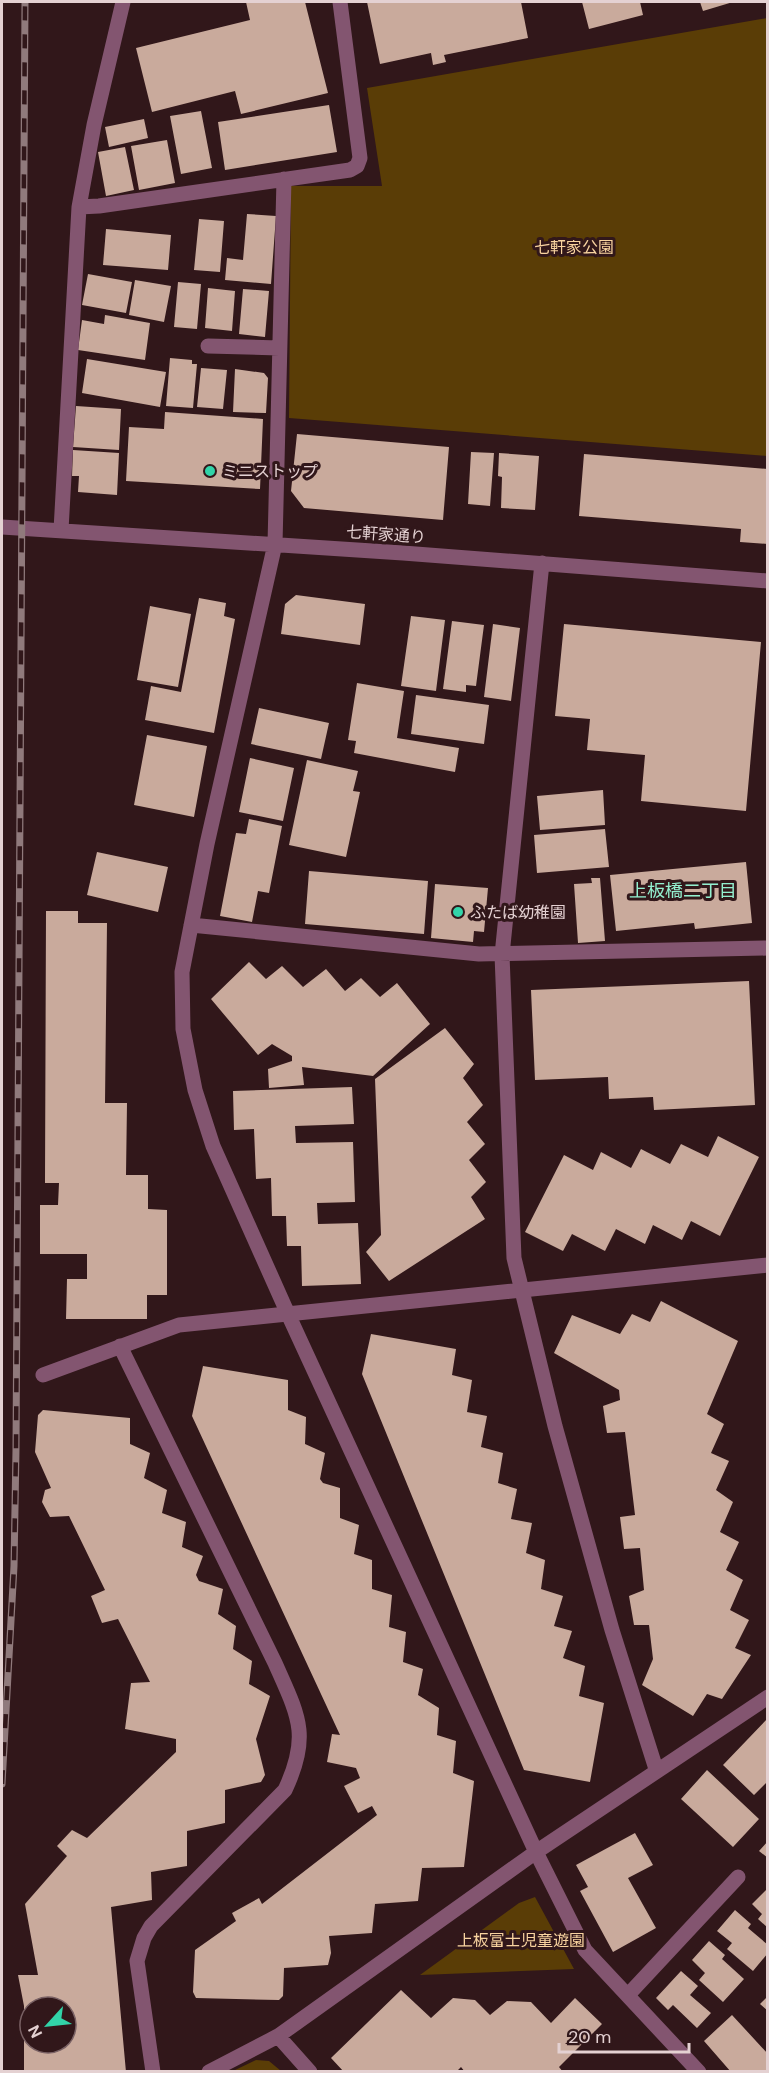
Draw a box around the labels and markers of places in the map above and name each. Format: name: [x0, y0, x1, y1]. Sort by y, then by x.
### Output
place label: ミニストップ: [222, 461, 318, 482]
marker: ミニストップ: [203, 464, 217, 478]
place label: ふたば幼稚園: [470, 902, 566, 923]
marker: ふたば幼稚園: [451, 905, 465, 919]

